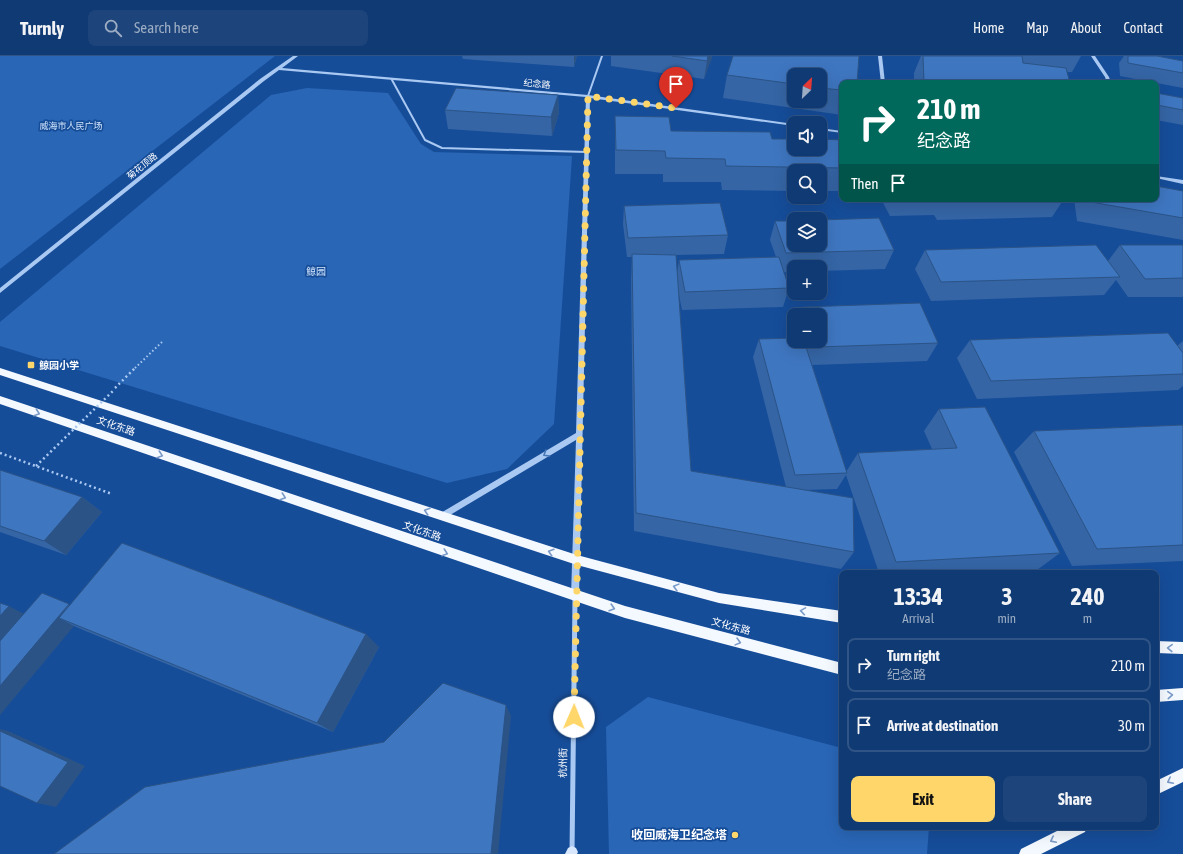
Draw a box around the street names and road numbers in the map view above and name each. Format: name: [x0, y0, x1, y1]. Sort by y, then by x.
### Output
street label: 纪念路: [523, 78, 551, 90]
street label: 菊花顶路: [125, 151, 159, 181]
street label: 文化东路: [95, 414, 137, 438]
street label: 文化东路: [401, 519, 443, 543]
street label: 文化东路: [710, 616, 752, 636]
street label: 杭州街: [557, 748, 569, 778]

